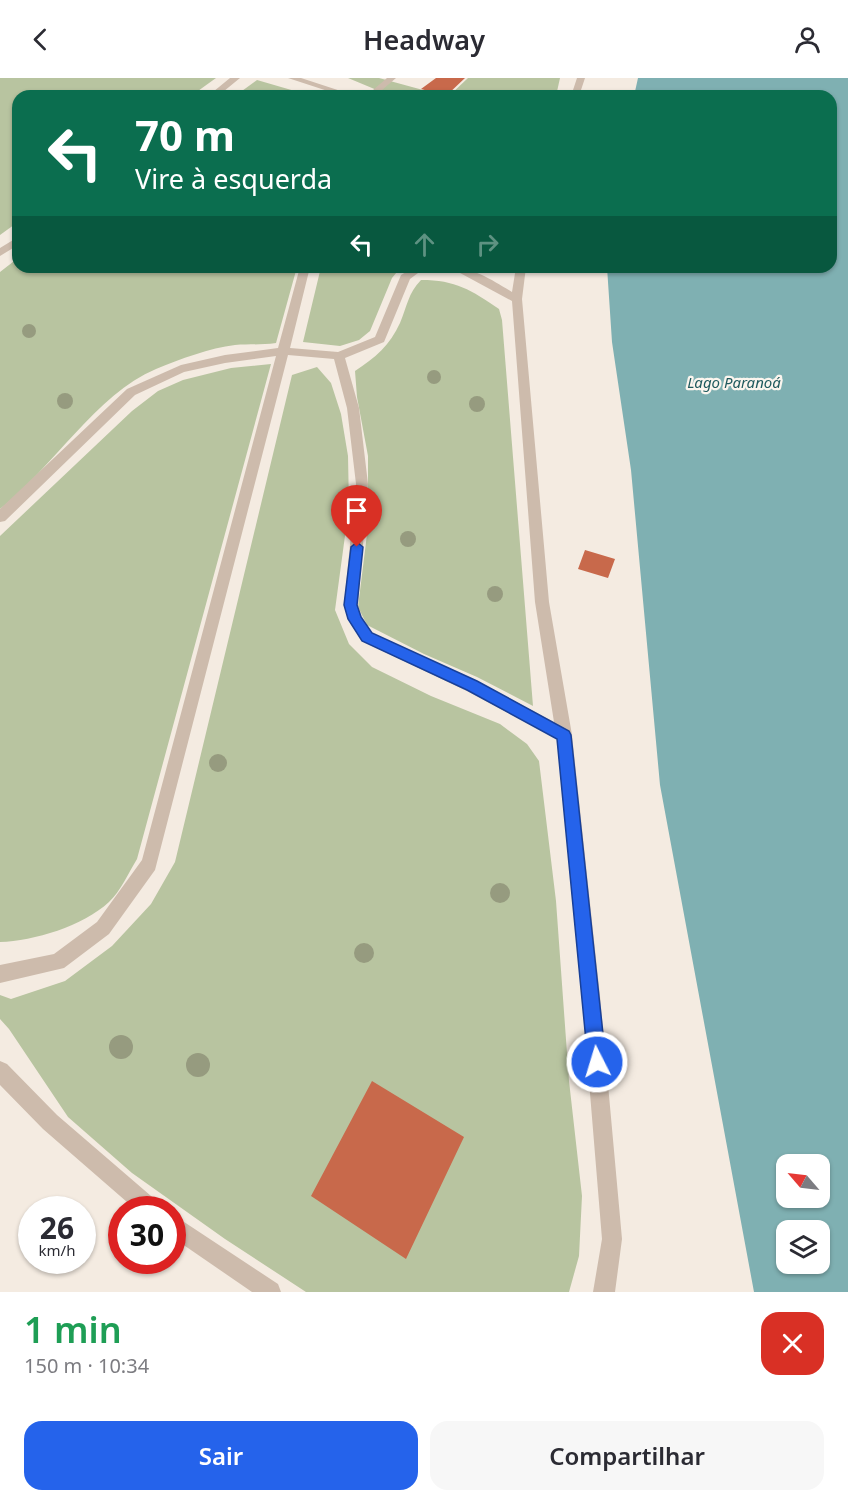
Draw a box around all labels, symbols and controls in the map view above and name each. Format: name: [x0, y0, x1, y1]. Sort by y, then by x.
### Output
text: Headway: [363, 21, 485, 58]
icon: back: [24, 23, 57, 56]
icon: person: [791, 23, 824, 56]
text: 70 m: [135, 106, 235, 163]
icon: left: [36, 114, 114, 192]
text: Vire à esquerda: [135, 160, 332, 197]
icon: left: [345, 228, 378, 261]
icon: ahead: [408, 228, 441, 261]
icon: right: [471, 228, 504, 261]
water label: Lago Paranoá: [687, 372, 781, 392]
pin: [331, 485, 382, 547]
icon: arrive: [340, 494, 373, 527]
position arrow: [565, 1030, 629, 1094]
north arrow: [776, 1154, 830, 1208]
map controls: [776, 1154, 830, 1274]
speed limit sign: 30: [108, 1196, 186, 1274]
text: 26: [40, 1207, 74, 1248]
button: layers: [776, 1220, 830, 1274]
text: km/h: [39, 1240, 75, 1260]
text: 1 min: [24, 1305, 122, 1354]
button: close: [761, 1312, 824, 1375]
text: 150 m · 10:34: [24, 1352, 149, 1379]
button: Sair: [24, 1421, 418, 1490]
button: Compartilhar: [430, 1421, 824, 1490]

